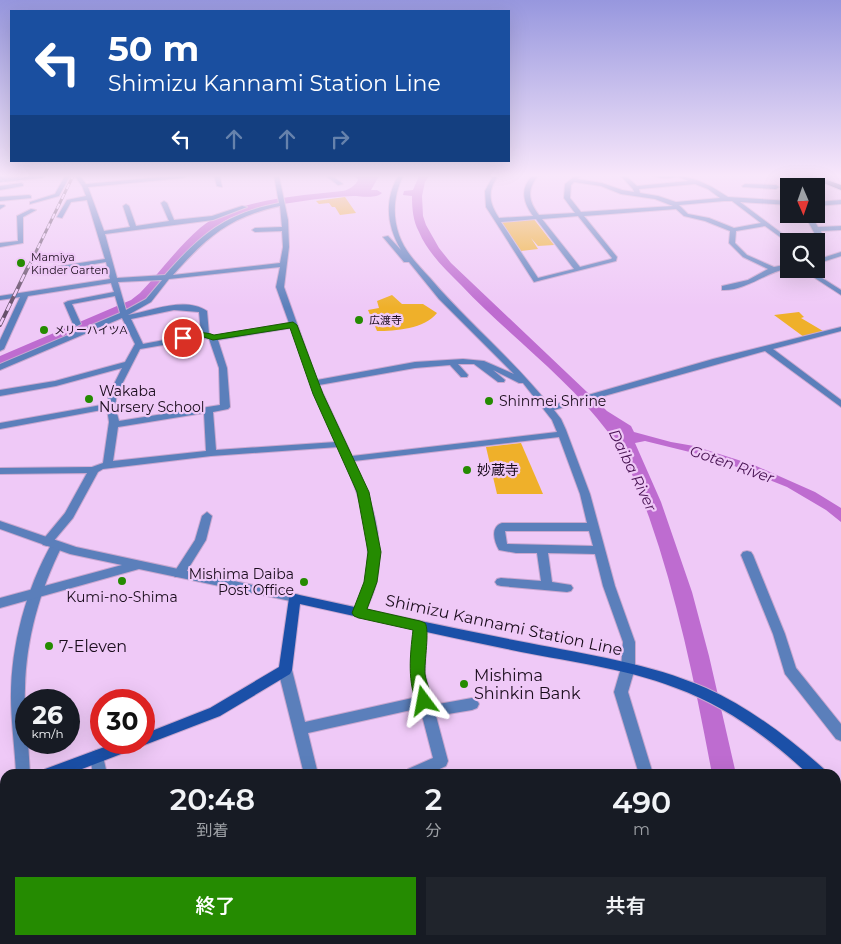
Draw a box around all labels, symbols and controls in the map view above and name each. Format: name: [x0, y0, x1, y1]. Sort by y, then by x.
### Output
text: 50 m: [108, 27, 199, 70]
icon: left: [25, 30, 90, 95]
text: Shimizu Kannami Station Line: [108, 70, 441, 97]
icon: left: [167, 125, 195, 153]
icon: ahead: [220, 125, 248, 153]
icon: ahead: [273, 125, 301, 153]
icon: right: [326, 125, 354, 153]
north arrow: [780, 178, 825, 222]
map controls: [780, 178, 825, 278]
button: search: [780, 233, 825, 278]
place label: Mamiya Kinder Garten: [31, 250, 109, 277]
marker: Mamiya Kinder Garten: [15, 257, 27, 269]
place label: 広渡寺: [369, 313, 402, 327]
marker: 広渡寺: [353, 314, 365, 326]
pin: [162, 317, 204, 359]
place label: メリーハイツA: [54, 323, 128, 337]
marker: メリーハイツA: [38, 324, 50, 336]
icon: arrive: [169, 324, 197, 352]
place label: Wakaba Nursery School: [99, 382, 205, 416]
place label: Shinmei Shrine: [499, 392, 606, 410]
marker: Wakaba Nursery School: [83, 393, 95, 405]
marker: Shinmei Shrine: [483, 395, 495, 407]
water label: Daiba River: [605, 426, 661, 515]
water label: Goten River: [687, 441, 778, 488]
place label: 妙蔵寺: [477, 461, 519, 479]
marker: 妙蔵寺: [461, 464, 473, 476]
place label: Mishima Daiba Post Office: [189, 565, 294, 599]
marker: Kumi-no-Shima: [116, 575, 128, 587]
marker: Mishima Daiba Post Office: [298, 576, 310, 588]
place label: Kumi-no-Shima: [66, 588, 178, 606]
street label: Shimizu Kannami Station Line: [384, 591, 624, 659]
place label: 7-Eleven: [59, 637, 127, 656]
marker: 7-Eleven: [43, 640, 55, 652]
place label: Mishima Shinkin Bank: [474, 666, 581, 703]
position arrow: [397, 674, 449, 726]
marker: Mishima Shinkin Bank: [458, 678, 470, 690]
speed limit sign: 30: [90, 689, 155, 754]
text: 26: [32, 700, 63, 730]
text: km/h: [31, 726, 64, 741]
text: 20:48: [170, 781, 255, 818]
text: 2: [425, 781, 442, 818]
text: 490: [612, 784, 671, 821]
text: m: [633, 820, 650, 839]
text: 到着: [196, 821, 228, 840]
text: 分: [425, 821, 441, 840]
button: 終了: [15, 877, 416, 935]
button: 共有: [426, 877, 826, 935]

